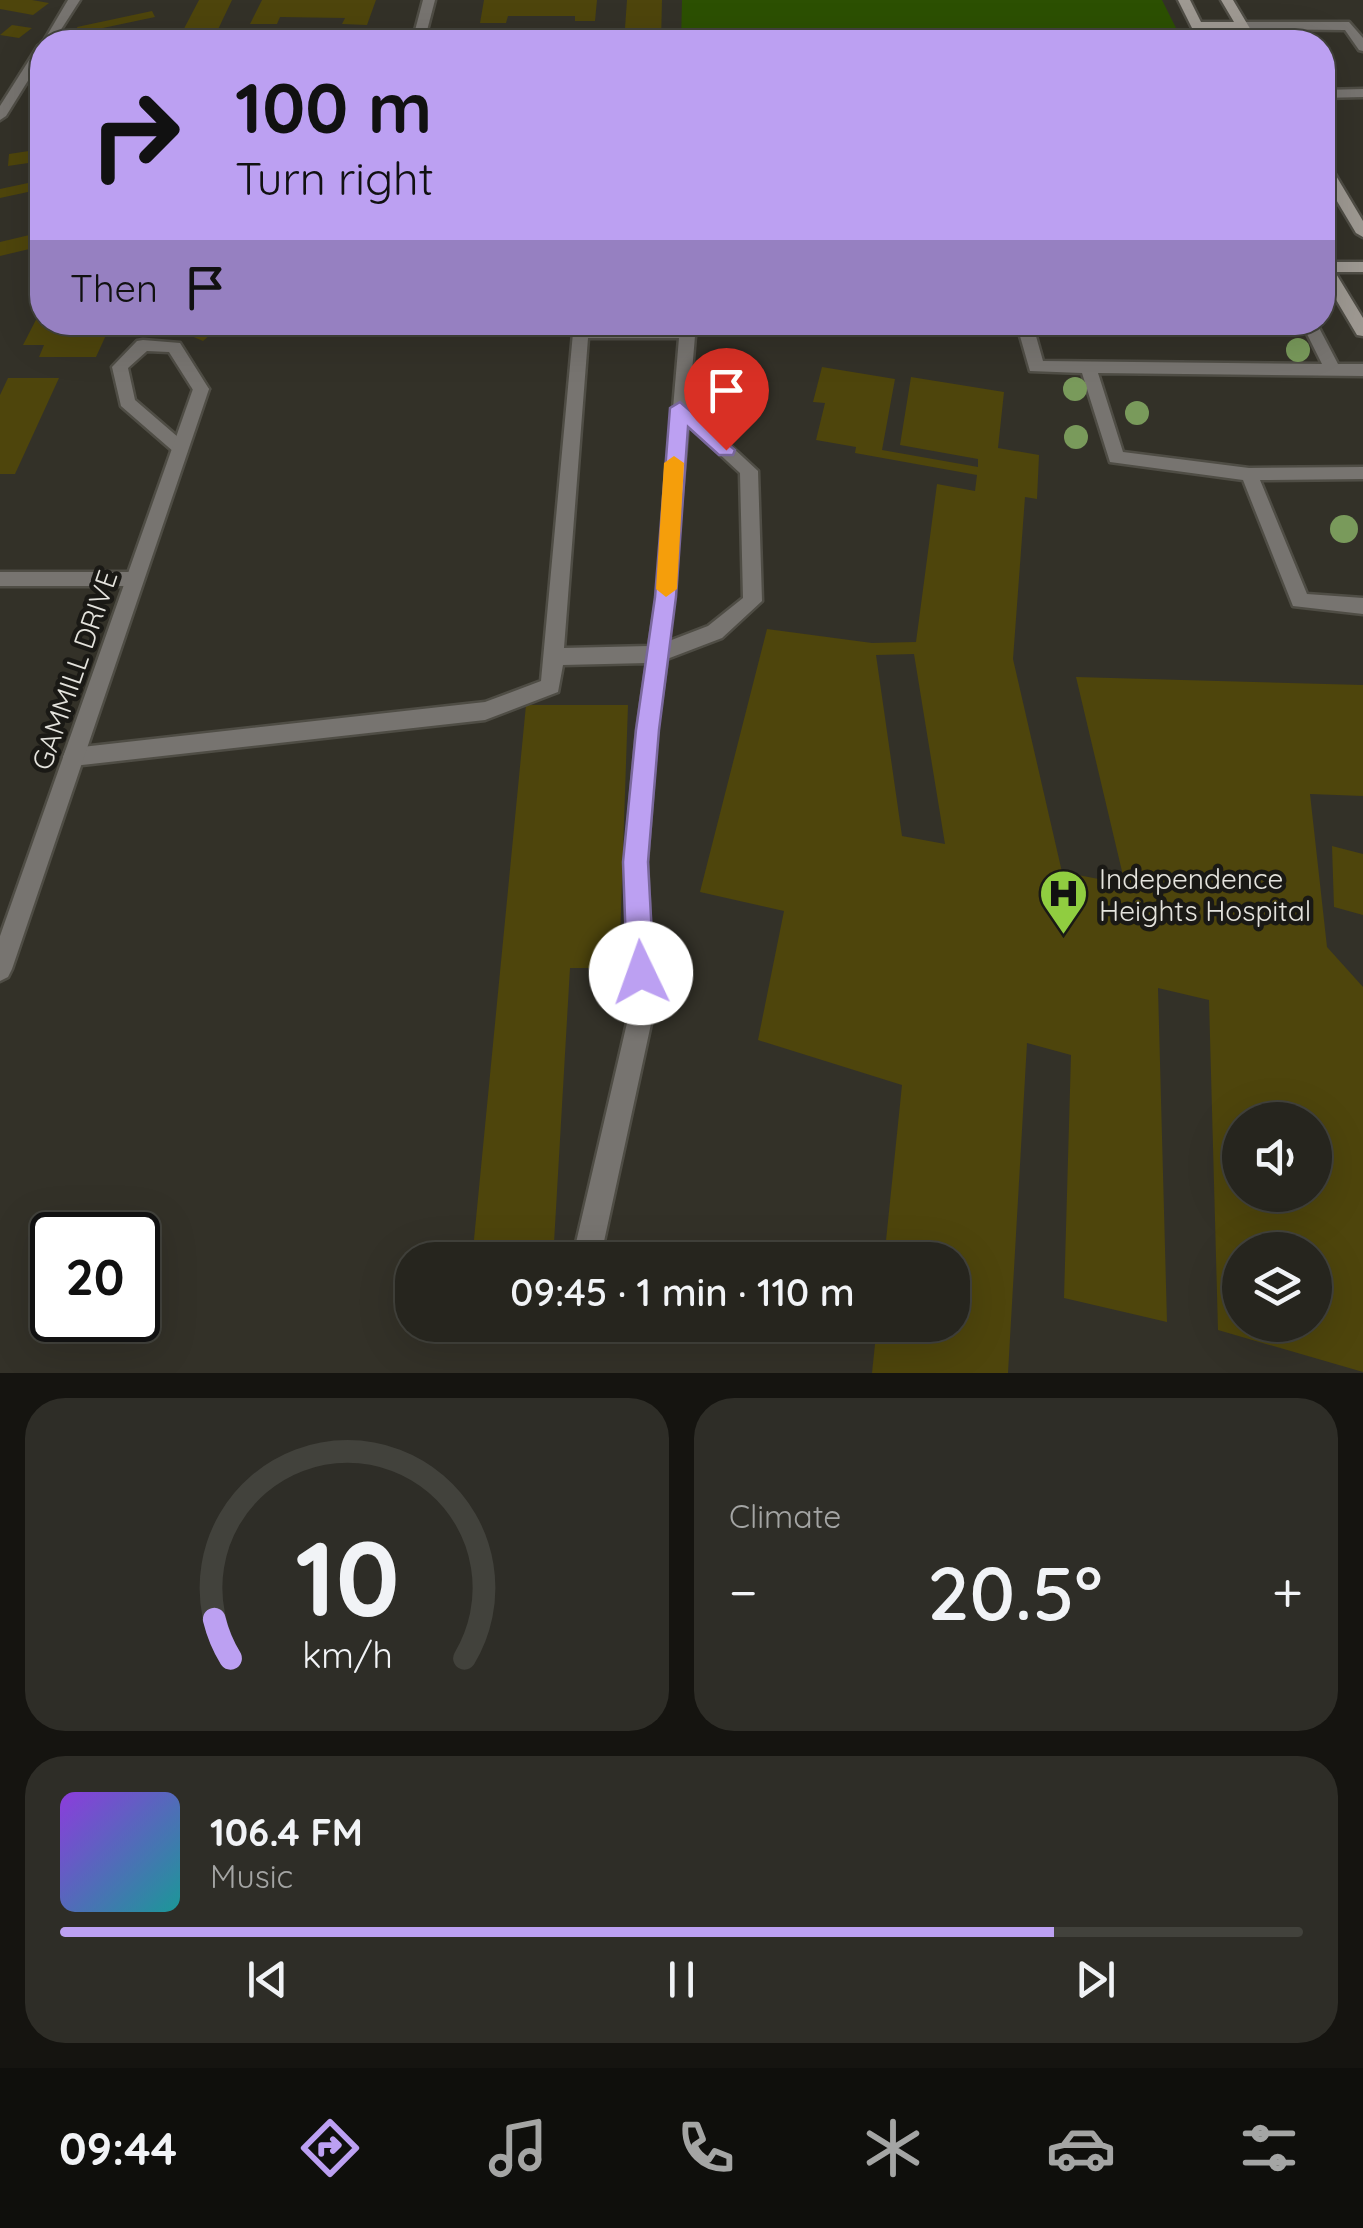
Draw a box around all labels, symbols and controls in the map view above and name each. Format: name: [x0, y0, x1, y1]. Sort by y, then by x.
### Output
text: 100 m: [235, 63, 432, 151]
icon: right: [70, 70, 200, 200]
text: Turn right: [235, 150, 434, 206]
icon: arrive: [178, 260, 233, 315]
text: Then: [70, 264, 158, 312]
pin: [684, 348, 769, 451]
icon: arrive: [699, 363, 754, 418]
street label: GAMMILL DRIVE: [23, 566, 125, 774]
place label: Independence Heights Hospital: [1099, 861, 1311, 928]
hospital icon: Independence Heights Hospital: [1038, 868, 1090, 936]
position arrow: [589, 921, 693, 1025]
map controls: [1222, 1102, 1332, 1342]
button: sound: [1222, 1102, 1332, 1212]
speed limit sign: 20: [30, 1212, 160, 1342]
button: layers: [1222, 1232, 1332, 1342]
text: 09:45 · 1 min · 110 m: [510, 1268, 855, 1316]
text: Climate: [729, 1496, 841, 1536]
text: 10: [295, 1512, 399, 1642]
text: 20.5°: [927, 1545, 1102, 1639]
text: −: [729, 1557, 758, 1626]
text: +: [1272, 1557, 1303, 1626]
text: km/h: [302, 1632, 392, 1677]
text: 106.4 FM: [210, 1808, 363, 1856]
text: Music: [210, 1856, 293, 1896]
icon: previous: [240, 1952, 295, 2007]
icon: pause: [654, 1952, 709, 2007]
icon: next: [1068, 1952, 1123, 2007]
icon: directions: [295, 2113, 365, 2183]
icon: music: [483, 2113, 553, 2183]
icon: phone: [671, 2113, 741, 2183]
icon: climate: [858, 2113, 928, 2183]
icon: car: [1046, 2113, 1116, 2183]
icon: filters: [1234, 2113, 1304, 2183]
text: 09:44: [59, 2120, 177, 2176]

